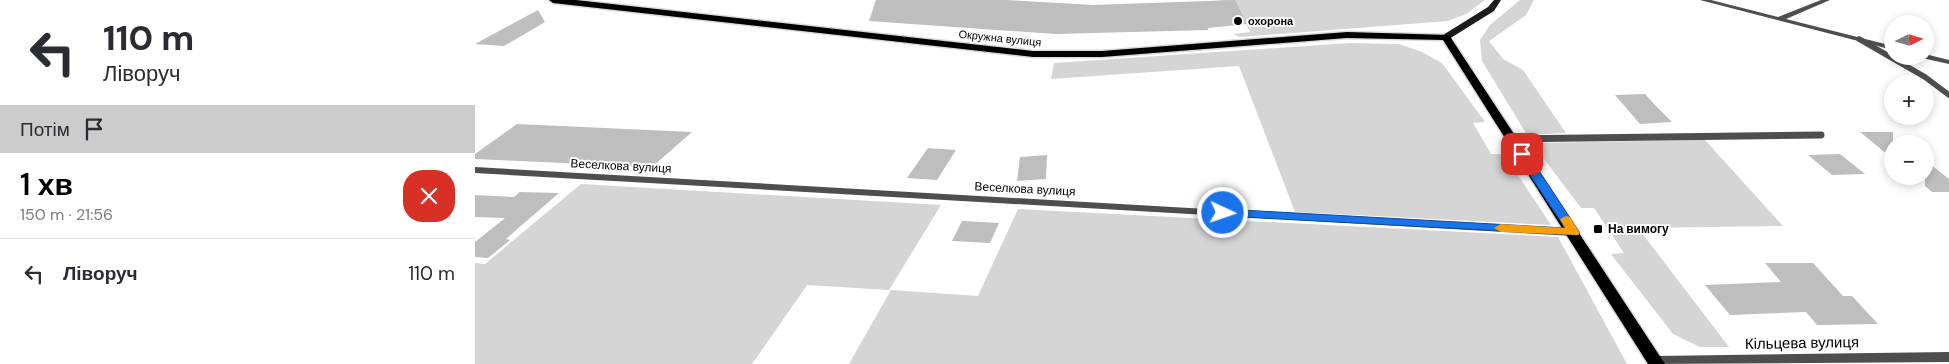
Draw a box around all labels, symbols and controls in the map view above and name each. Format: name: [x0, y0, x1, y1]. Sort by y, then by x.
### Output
place label: охорона: [1248, 14, 1294, 28]
text: 110 m: [103, 15, 194, 61]
marker: охорона: [1232, 15, 1244, 27]
north arrow: [1884, 15, 1934, 65]
map controls: [1884, 15, 1934, 185]
icon: left: [20, 20, 85, 85]
street label: Окружна вулиця: [958, 27, 1042, 49]
text: Ліворуч: [103, 59, 180, 88]
button: +: [1884, 75, 1934, 125]
icon: arrive: [80, 115, 108, 143]
text: Потім: [20, 117, 70, 142]
pin: [1501, 133, 1543, 175]
button: −: [1884, 135, 1934, 185]
icon: arrive: [1508, 140, 1536, 168]
street label: Веселкова вулиця: [570, 155, 672, 177]
text: 1 хв: [20, 165, 73, 204]
button: close: [403, 170, 455, 222]
street label: Веселкова вулиця: [974, 178, 1076, 200]
position arrow: [1196, 186, 1248, 238]
text: 150 m · 21:56: [20, 204, 113, 225]
place label: На вимогу: [1608, 221, 1669, 237]
marker: На вимогу: [1592, 223, 1604, 235]
icon: left: [20, 260, 48, 288]
text: Ліворуч: [63, 261, 138, 286]
text: 110 m: [408, 261, 455, 286]
street label: Кільцева вулиця: [1745, 332, 1859, 354]

